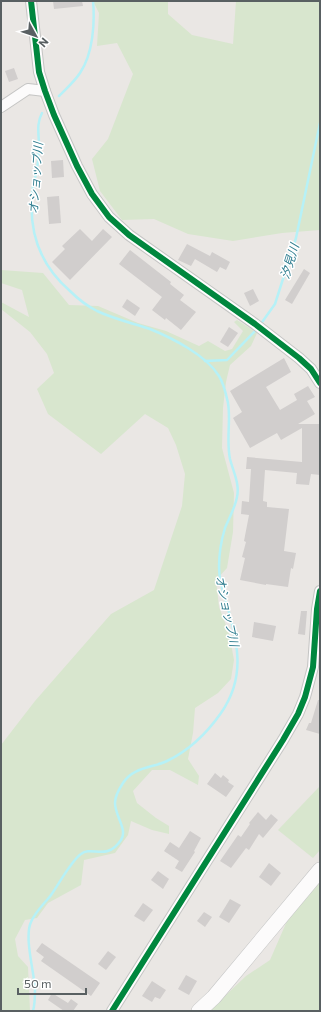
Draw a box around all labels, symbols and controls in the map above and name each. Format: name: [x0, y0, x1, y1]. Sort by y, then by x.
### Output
north arrow: [16, 16, 56, 56]
text: N: [36, 35, 52, 50]
water label: オショップ川: [26, 140, 45, 214]
water label: 汐見川: [277, 240, 302, 280]
water label: オショップ川: [214, 574, 243, 650]
scale bar: [18, 970, 86, 996]
text: 50 m: [24, 976, 52, 990]

